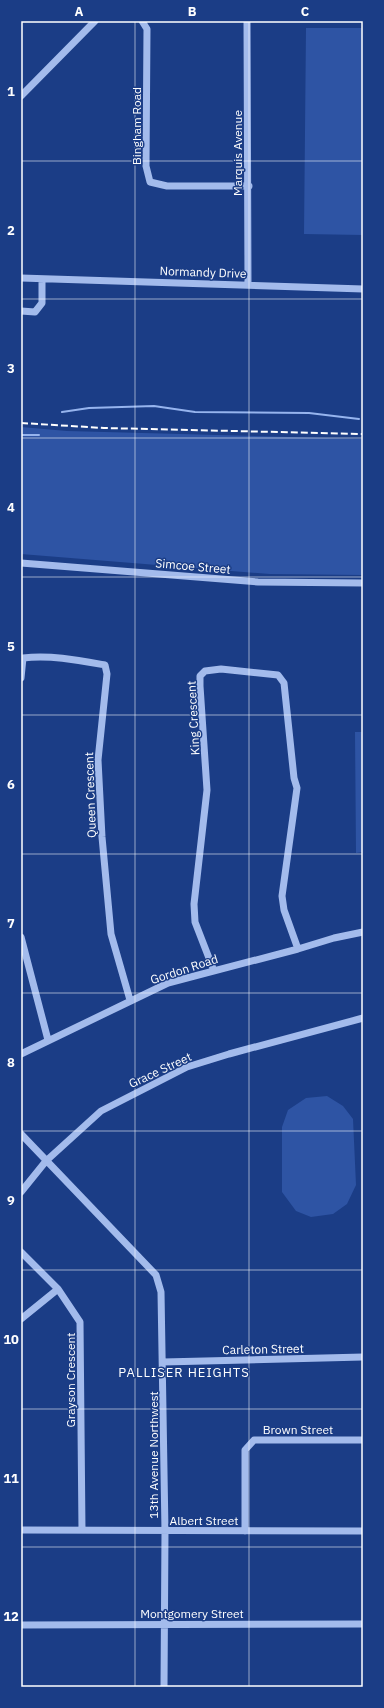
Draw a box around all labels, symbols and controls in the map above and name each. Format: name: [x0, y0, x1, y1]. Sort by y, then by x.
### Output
text: A: [75, 3, 84, 20]
text: B: [188, 3, 197, 20]
text: C: [301, 3, 310, 20]
text: 1: [7, 83, 15, 100]
street label: Bingham Road: [129, 87, 144, 165]
street label: Marquis Avenue: [230, 110, 245, 196]
text: 2: [7, 222, 15, 239]
street label: Normandy Drive: [159, 263, 247, 281]
text: 3: [7, 360, 15, 377]
text: 4: [7, 499, 15, 516]
street label: Simcoe Street: [155, 555, 231, 577]
text: 5: [7, 638, 15, 655]
street label: King Crescent: [184, 680, 202, 756]
street label: Queen Crescent: [81, 752, 99, 838]
text: 6: [7, 776, 15, 793]
text: 7: [7, 915, 15, 932]
street label: Gordon Road: [148, 951, 220, 987]
street label: Grace Street: [126, 1049, 194, 1091]
text: 8: [7, 1054, 15, 1071]
text: 9: [7, 1192, 15, 1209]
text: 10: [3, 1331, 19, 1348]
street label: Grayson Crescent: [63, 1332, 78, 1428]
street label: Carleton Street: [222, 1341, 304, 1357]
district label: PALLISER HEIGHTS: [118, 1364, 250, 1381]
street label: 13th Avenue Northwest: [146, 1391, 161, 1519]
street label: Brown Street: [263, 1422, 333, 1437]
text: 11: [3, 1470, 19, 1487]
street label: Albert Street: [170, 1513, 238, 1528]
street label: Montgomery Street: [140, 1606, 244, 1621]
text: 12: [3, 1608, 19, 1625]

